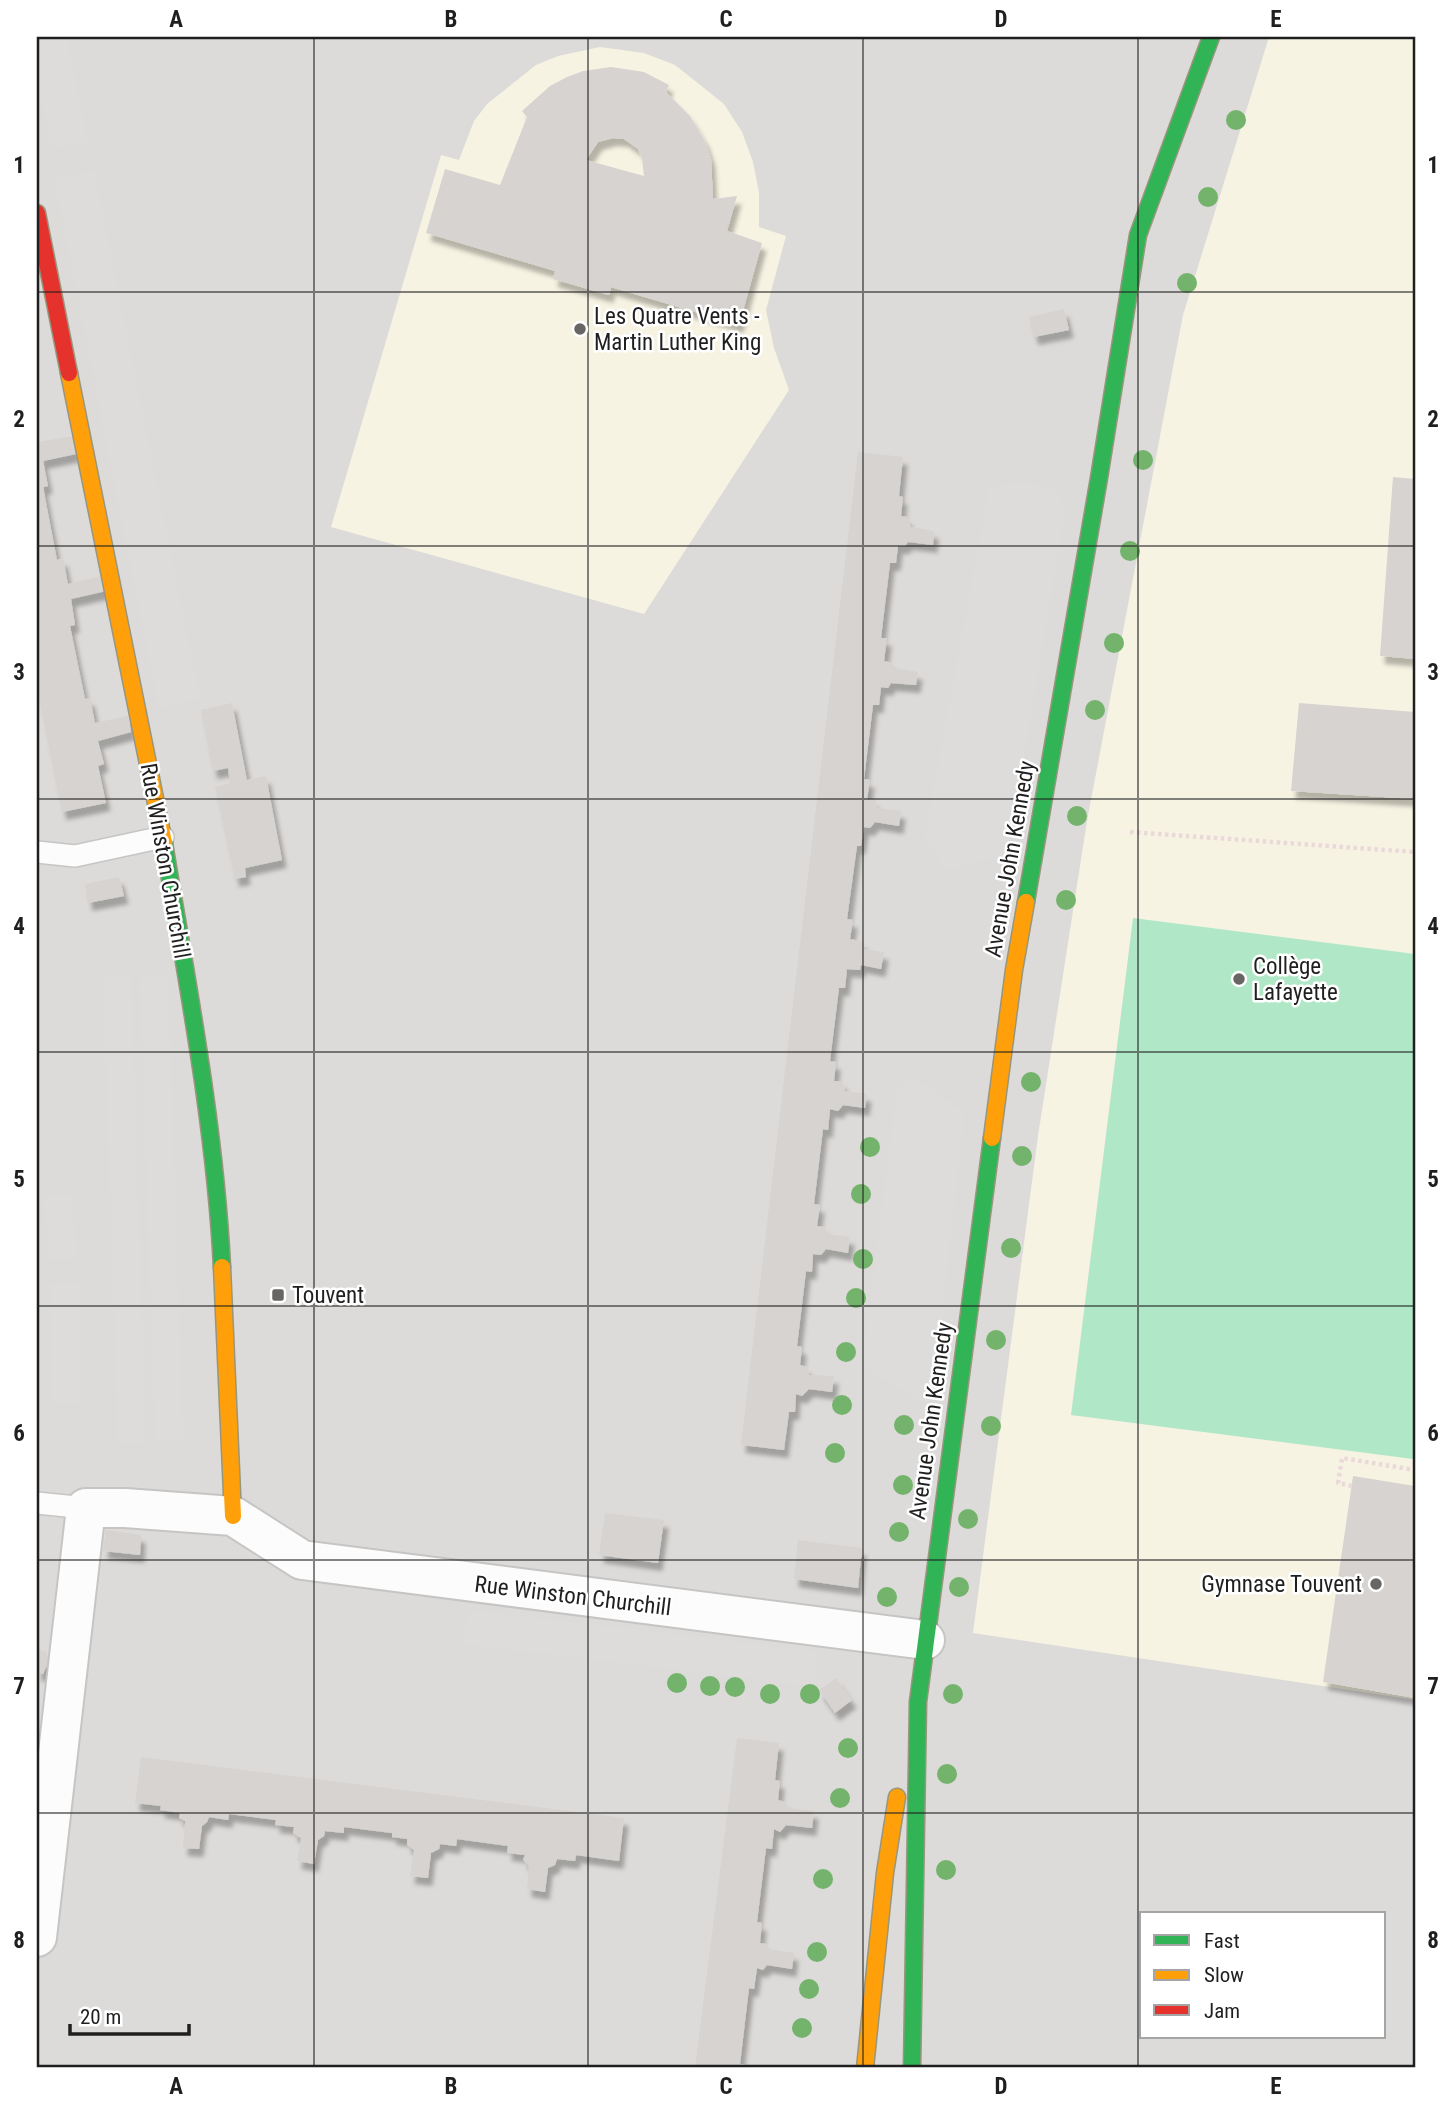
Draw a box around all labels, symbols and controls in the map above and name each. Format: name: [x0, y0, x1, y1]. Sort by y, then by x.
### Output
text: A: [169, 6, 183, 33]
text: B: [445, 6, 457, 33]
text: C: [719, 6, 733, 33]
text: D: [995, 6, 1008, 33]
text: E: [1270, 6, 1282, 33]
text: 1: [13, 152, 25, 179]
text: 1: [1427, 152, 1439, 179]
place label: Les Quatre Vents - Martin Luther King: [594, 303, 761, 356]
marker: Les Quatre Vents - Martin Luther King: [572, 321, 588, 337]
text: 2: [13, 406, 25, 433]
text: 2: [1427, 406, 1439, 433]
text: 3: [13, 659, 25, 686]
text: 3: [1427, 659, 1439, 686]
street label: Avenue John Kennedy: [979, 758, 1041, 959]
street label: Rue Winston Churchill: [135, 761, 195, 961]
text: 4: [13, 913, 25, 940]
text: 4: [1427, 913, 1439, 940]
place label: Collège Lafayette: [1253, 953, 1338, 1006]
marker: Collège Lafayette: [1231, 971, 1247, 987]
text: 5: [13, 1166, 25, 1193]
text: 5: [1427, 1166, 1439, 1193]
place label: Touvent: [292, 1282, 364, 1309]
marker: Touvent: [270, 1287, 286, 1303]
street label: Avenue John Kennedy: [904, 1320, 958, 1521]
text: 6: [13, 1420, 25, 1447]
text: 6: [1427, 1420, 1439, 1447]
street label: Rue Winston Churchill: [473, 1571, 673, 1621]
place label: Gymnase Touvent: [1201, 1571, 1362, 1598]
marker: Gymnase Touvent: [1368, 1576, 1384, 1592]
text: 7: [13, 1673, 25, 1700]
text: 7: [1427, 1673, 1439, 1700]
legend: [1140, 1912, 1386, 2038]
text: 8: [13, 1927, 25, 1954]
text: 8: [1427, 1927, 1439, 1954]
text: Fast: [1204, 1929, 1240, 1953]
text: Slow: [1204, 1963, 1244, 1987]
scale bar: [70, 1993, 189, 2037]
text: Jam: [1204, 1999, 1240, 2023]
text: 20 m: [80, 2005, 121, 2029]
text: A: [169, 2073, 183, 2100]
text: B: [445, 2073, 457, 2100]
text: C: [719, 2073, 733, 2100]
text: D: [995, 2073, 1008, 2100]
text: E: [1270, 2073, 1282, 2100]

